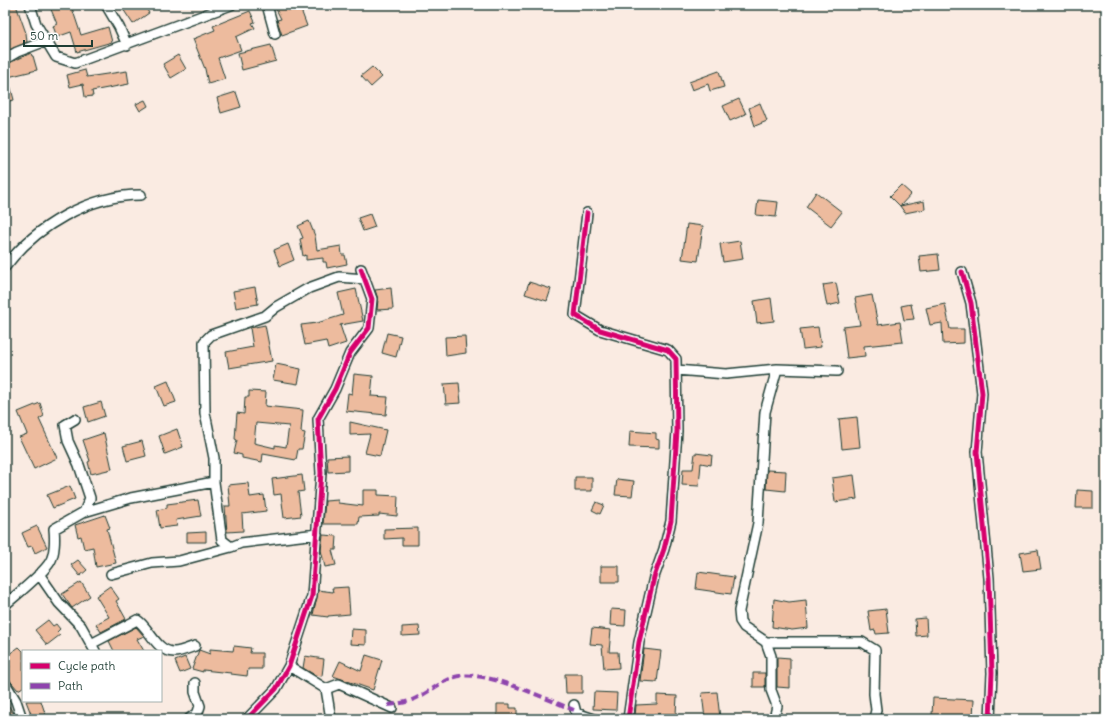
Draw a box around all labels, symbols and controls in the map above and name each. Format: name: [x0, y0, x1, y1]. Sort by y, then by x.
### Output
scale bar: [24, 22, 92, 48]
text: 50 m: [30, 28, 59, 43]
legend: [22, 650, 162, 702]
text: Cycle path: [58, 658, 115, 673]
text: Path: [58, 678, 83, 693]

